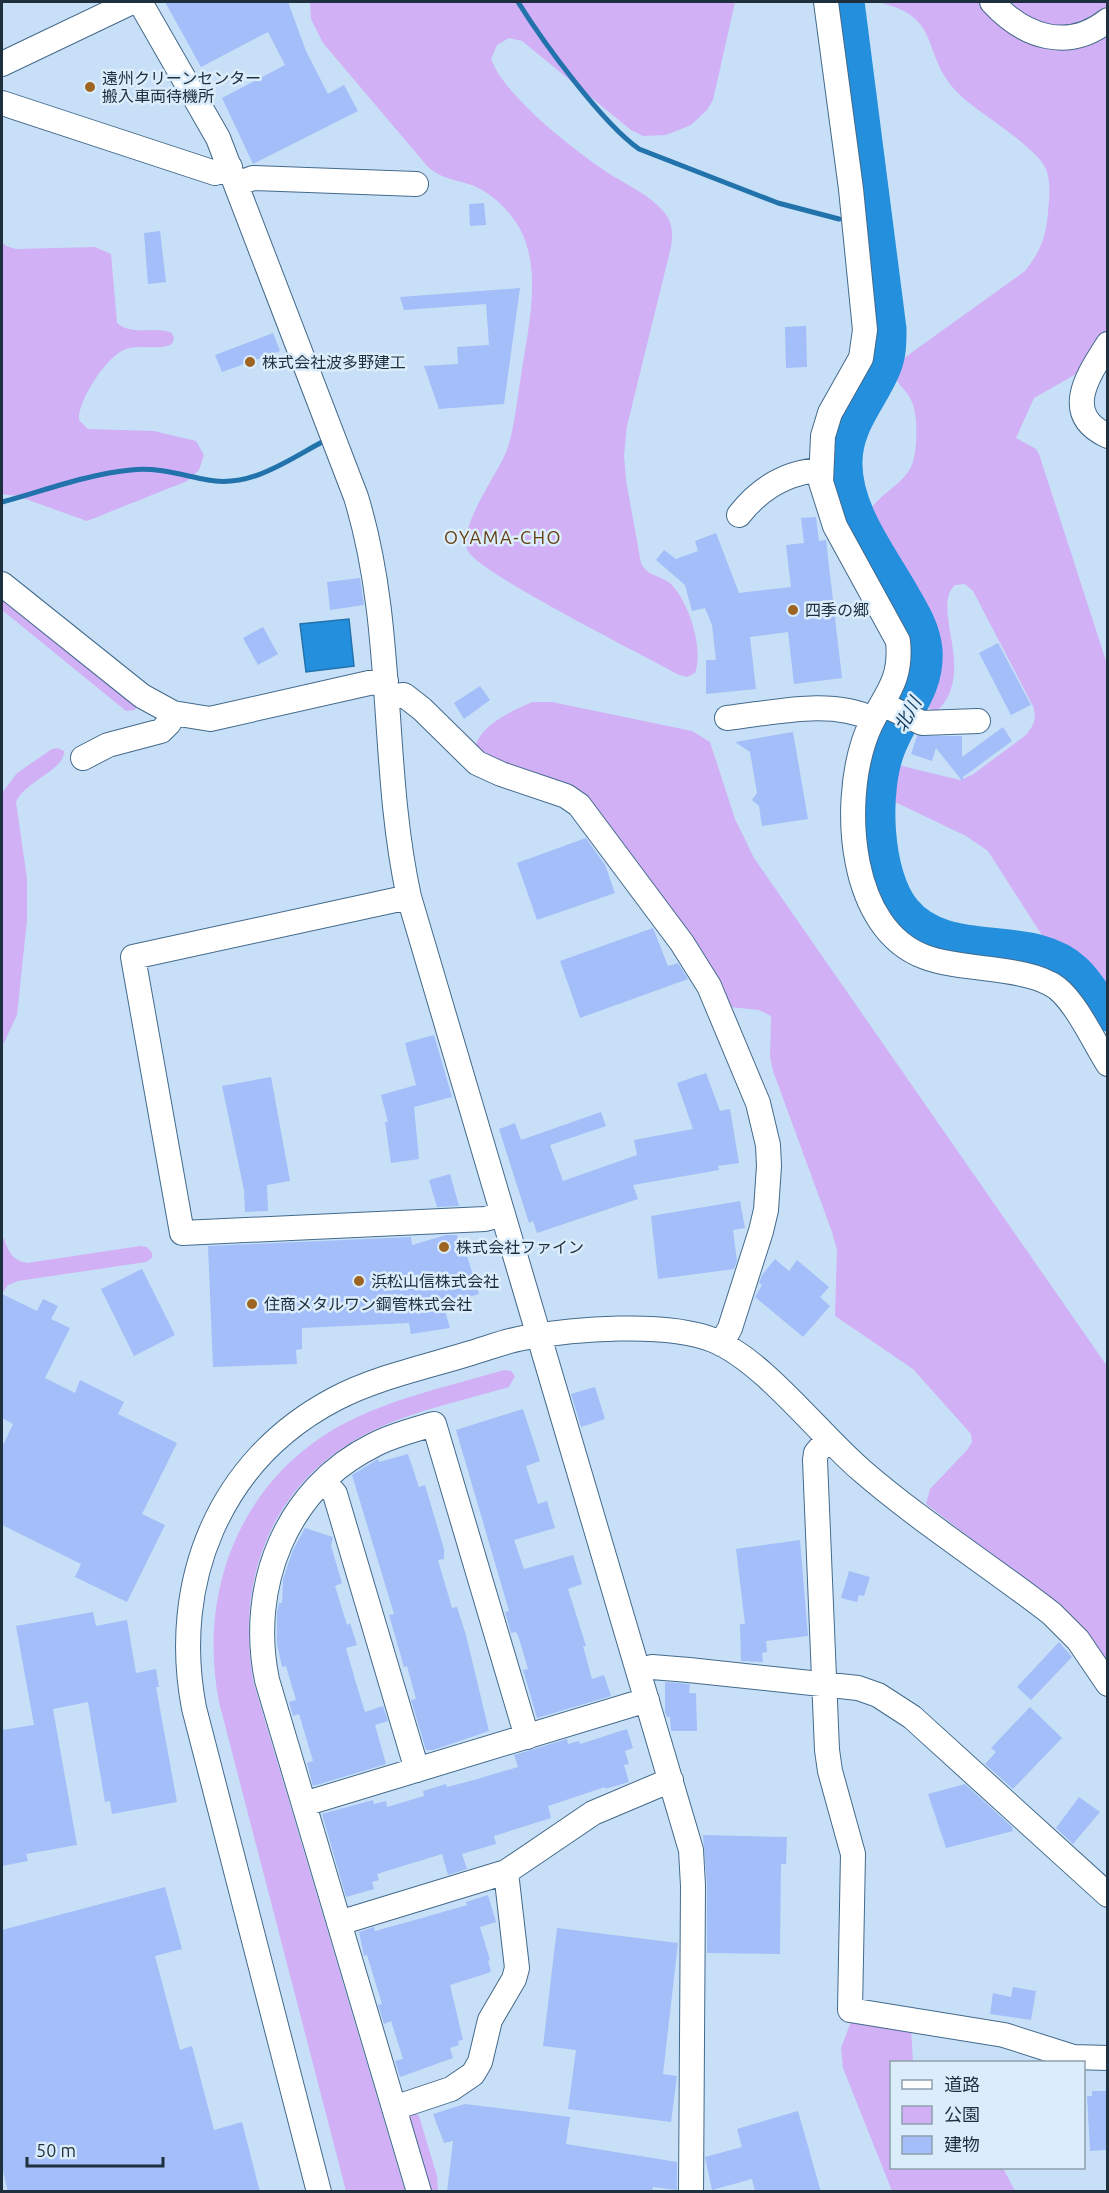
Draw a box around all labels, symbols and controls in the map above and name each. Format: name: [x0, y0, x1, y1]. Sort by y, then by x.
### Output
place label: 遠州クリーンセンター 搬入車両待機所: [102, 69, 261, 105]
marker: 遠州クリーンセンター 搬入車両待機所: [83, 80, 97, 94]
place label: 株式会社波多野建工: [262, 353, 406, 371]
marker: 株式会社波多野建工: [243, 355, 257, 369]
district label: OYAMA-CHO: [444, 527, 562, 547]
place label: 四季の郷: [805, 601, 869, 619]
marker: 四季の郷: [786, 603, 800, 617]
water label: 北川: [890, 692, 925, 735]
place label: 株式会社ファイン: [456, 1238, 584, 1256]
marker: 株式会社ファイン: [437, 1240, 451, 1254]
place label: 浜松山信株式会社: [371, 1272, 499, 1290]
marker: 浜松山信株式会社: [352, 1274, 366, 1288]
place label: 住商メタルワン鋼管株式会社: [264, 1295, 472, 1313]
marker: 住商メタルワン鋼管株式会社: [245, 1297, 259, 1311]
legend: [890, 2061, 1085, 2169]
text: 道路: [944, 2074, 980, 2094]
text: 公園: [944, 2104, 980, 2124]
scale bar: [27, 2130, 164, 2168]
text: 建物: [944, 2134, 980, 2154]
text: 50 m: [36, 2140, 76, 2160]

